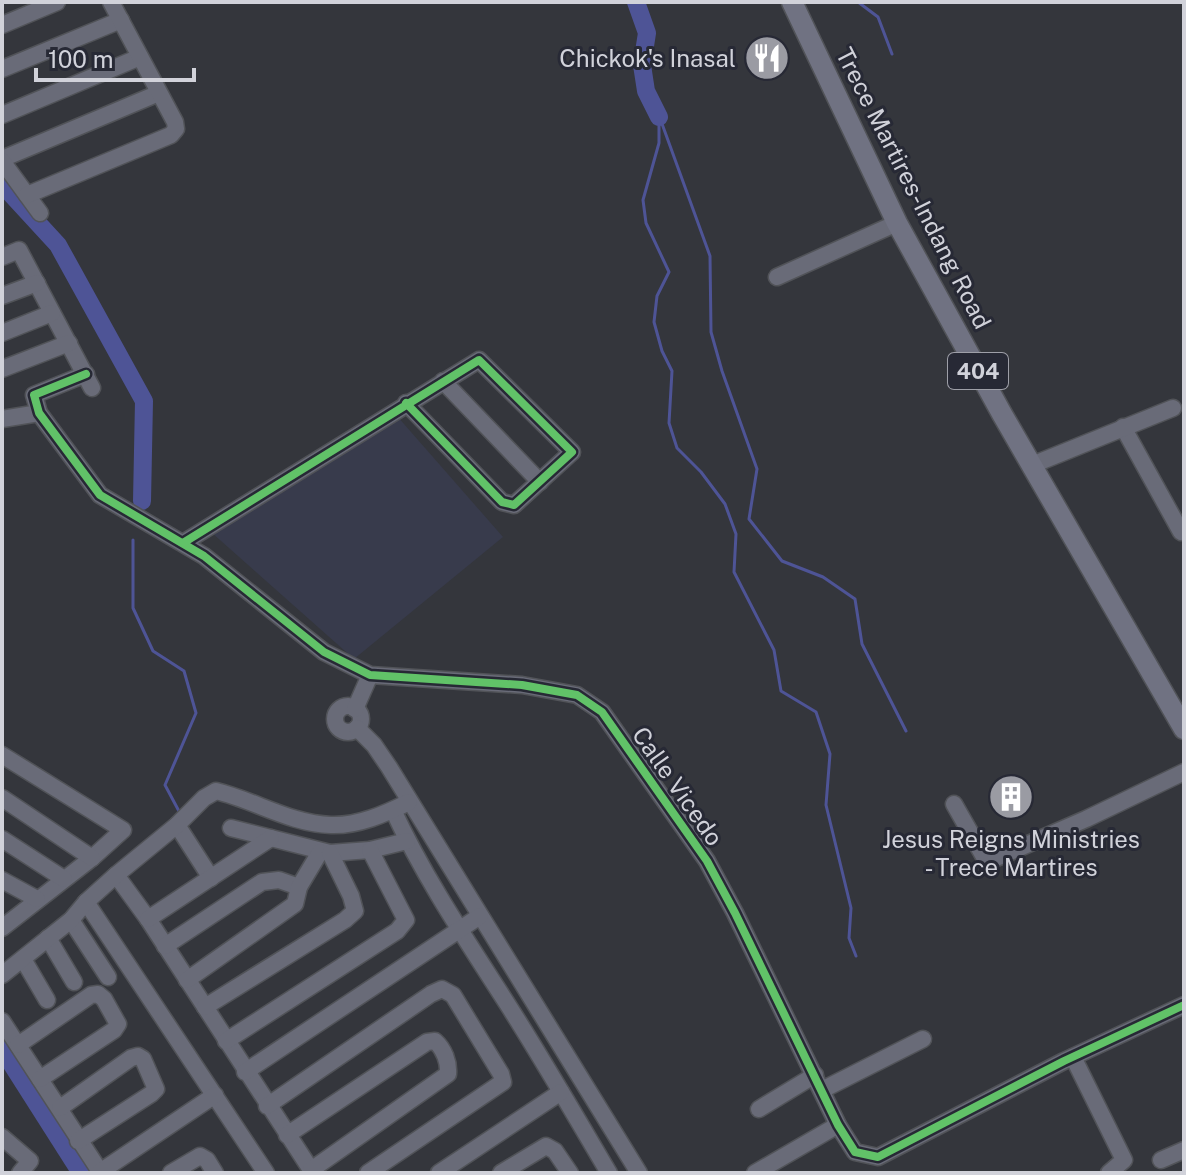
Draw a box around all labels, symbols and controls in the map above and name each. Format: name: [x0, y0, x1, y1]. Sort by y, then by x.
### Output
scale bar: [36, 32, 194, 82]
restaurant icon: Chickok's Inasal: [743, 34, 791, 82]
street label: Trece Martires-Indang Road: [831, 43, 997, 333]
place label: Chickok's Inasal: [559, 44, 736, 72]
text: 100 m: [48, 45, 114, 73]
road number: 404: [948, 353, 1008, 389]
street label: Calle Vicedo: [627, 721, 729, 851]
building icon: Jesus Reigns Ministries - Trece Martires: [987, 773, 1035, 821]
place label: Jesus Reigns Ministries - Trece Martires: [882, 825, 1140, 881]

